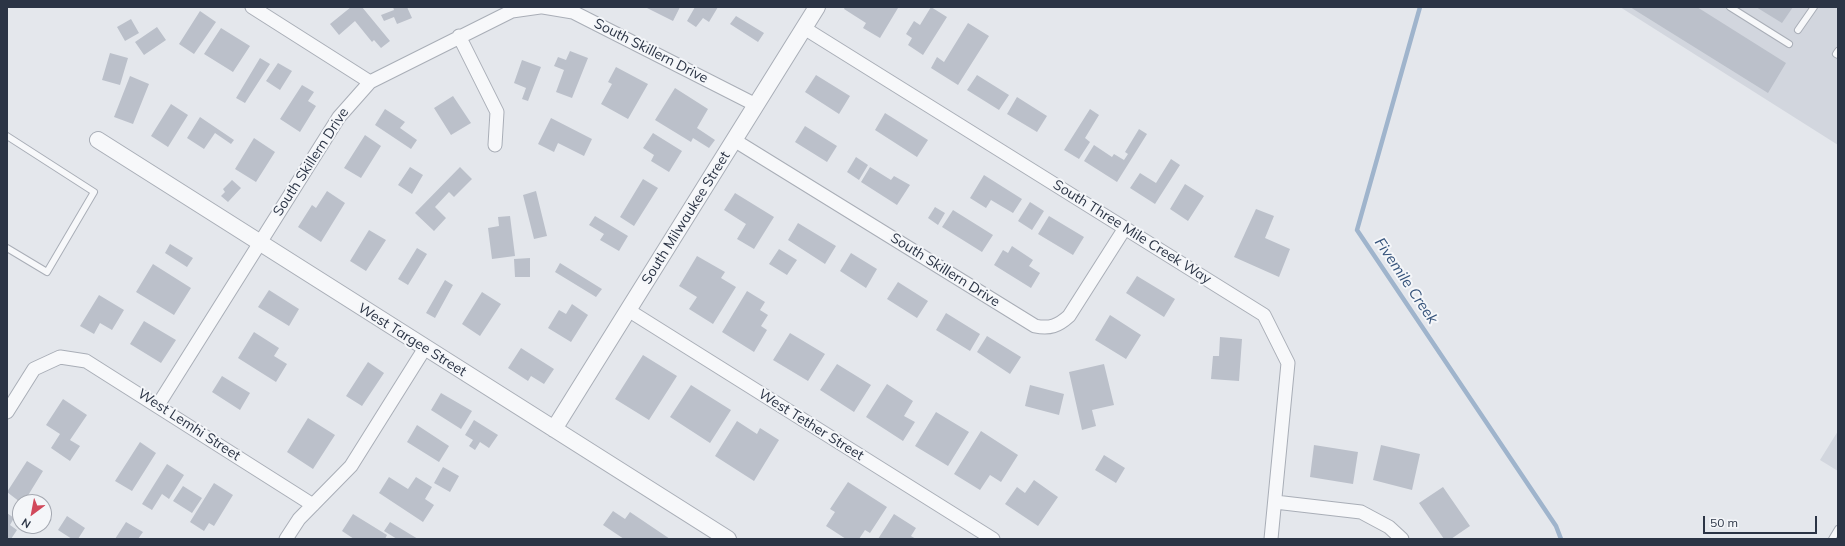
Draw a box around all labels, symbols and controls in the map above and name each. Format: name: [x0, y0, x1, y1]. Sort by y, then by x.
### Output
street label: South Skillern Drive: [591, 15, 711, 87]
street label: South Skillern Drive: [270, 105, 352, 219]
street label: South Milwaukee Street: [638, 149, 734, 287]
street label: South Three Mile Creek Way: [1050, 176, 1214, 288]
street label: South Skillern Drive: [887, 230, 1003, 310]
water label: Fivemile Creek: [1371, 234, 1441, 328]
street label: West Targee Street: [355, 300, 469, 380]
street label: West Lemhi Street: [134, 386, 244, 464]
street label: West Tether Street: [755, 386, 867, 464]
north arrow: [12, 494, 52, 534]
scale bar: [1705, 508, 1819, 534]
text: N: [19, 515, 33, 531]
text: 50 m: [1710, 515, 1738, 530]

